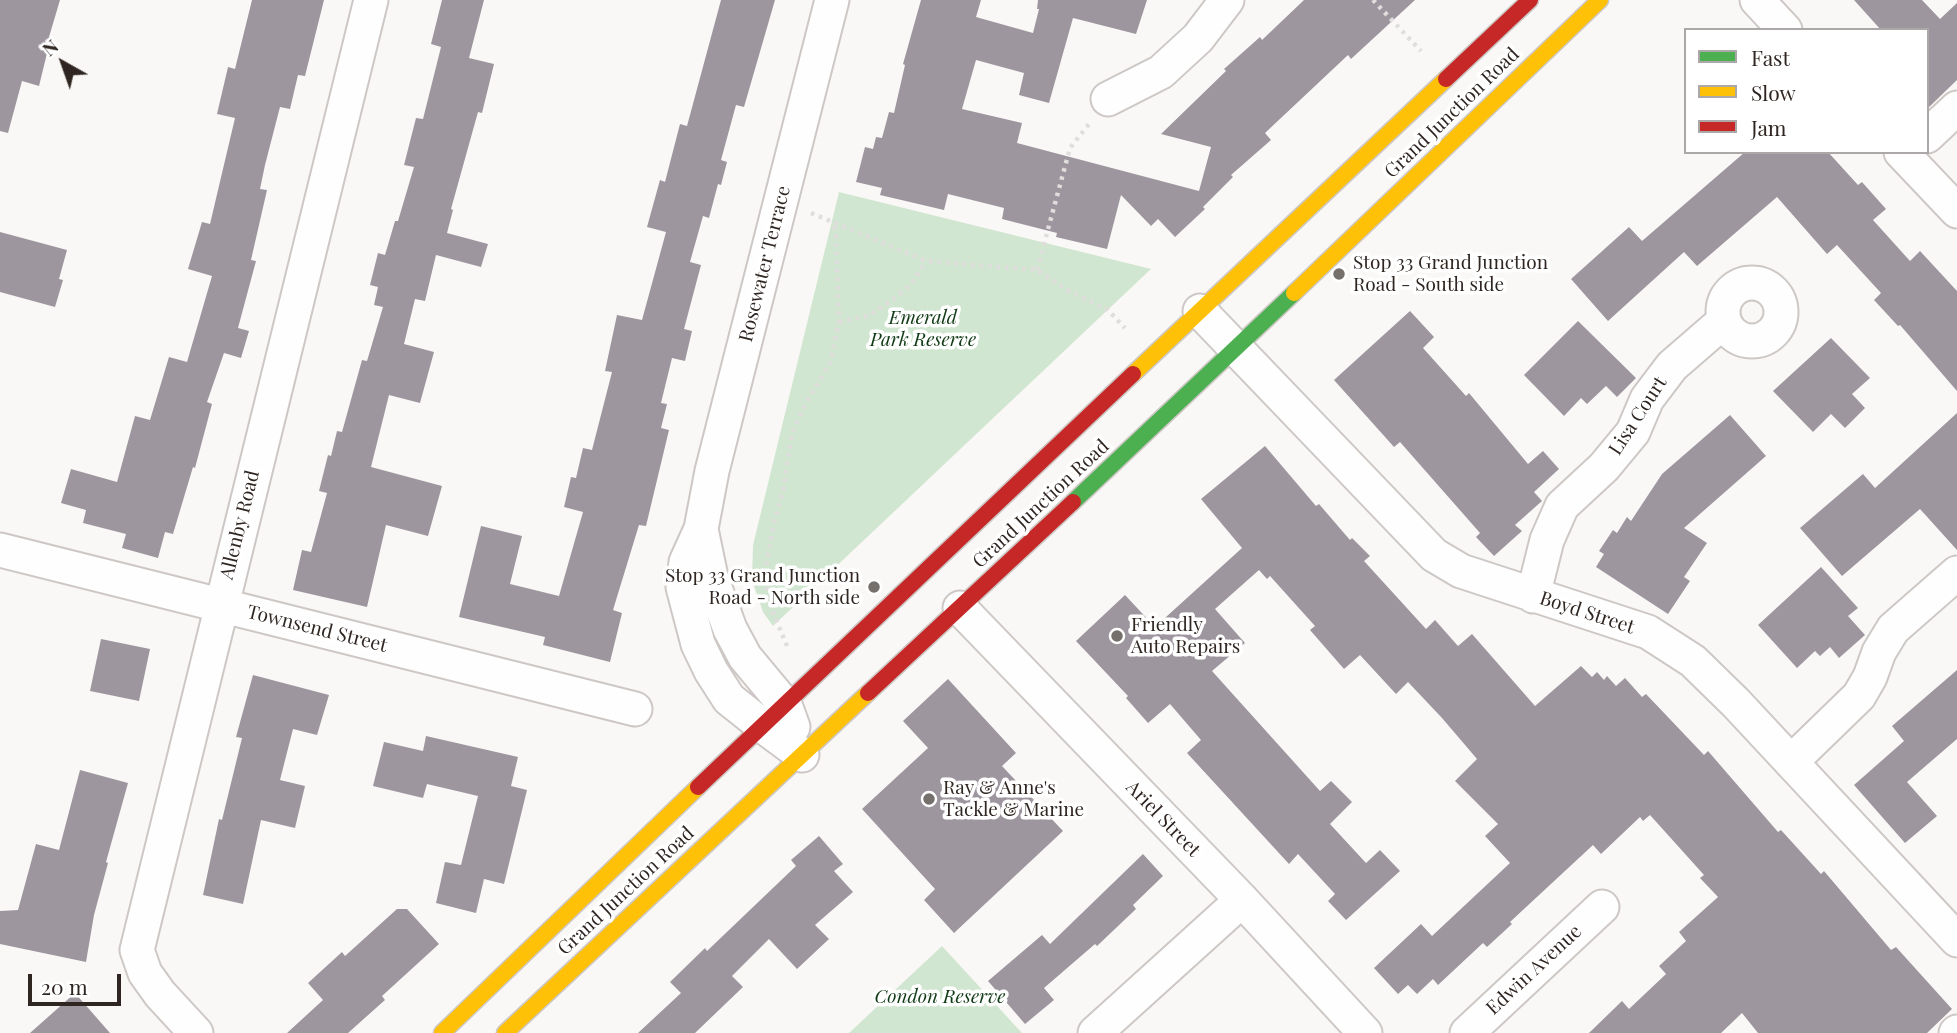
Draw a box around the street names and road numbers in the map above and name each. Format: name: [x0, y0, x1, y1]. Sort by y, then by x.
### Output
street label: Grand Junction Road: [1380, 43, 1524, 183]
street label: Rosewater Terrace: [735, 184, 795, 344]
street label: Lisa Court: [1604, 372, 1672, 460]
street label: Grand Junction Road: [968, 435, 1114, 573]
street label: Allenby Road: [215, 468, 265, 582]
street label: Boyd Street: [1537, 587, 1637, 639]
street label: Townsend Street: [245, 601, 389, 657]
street label: Ariel Street: [1121, 776, 1205, 862]
street label: Grand Junction Road: [553, 822, 699, 960]
street label: Edwin Avenue: [1482, 920, 1586, 1020]

